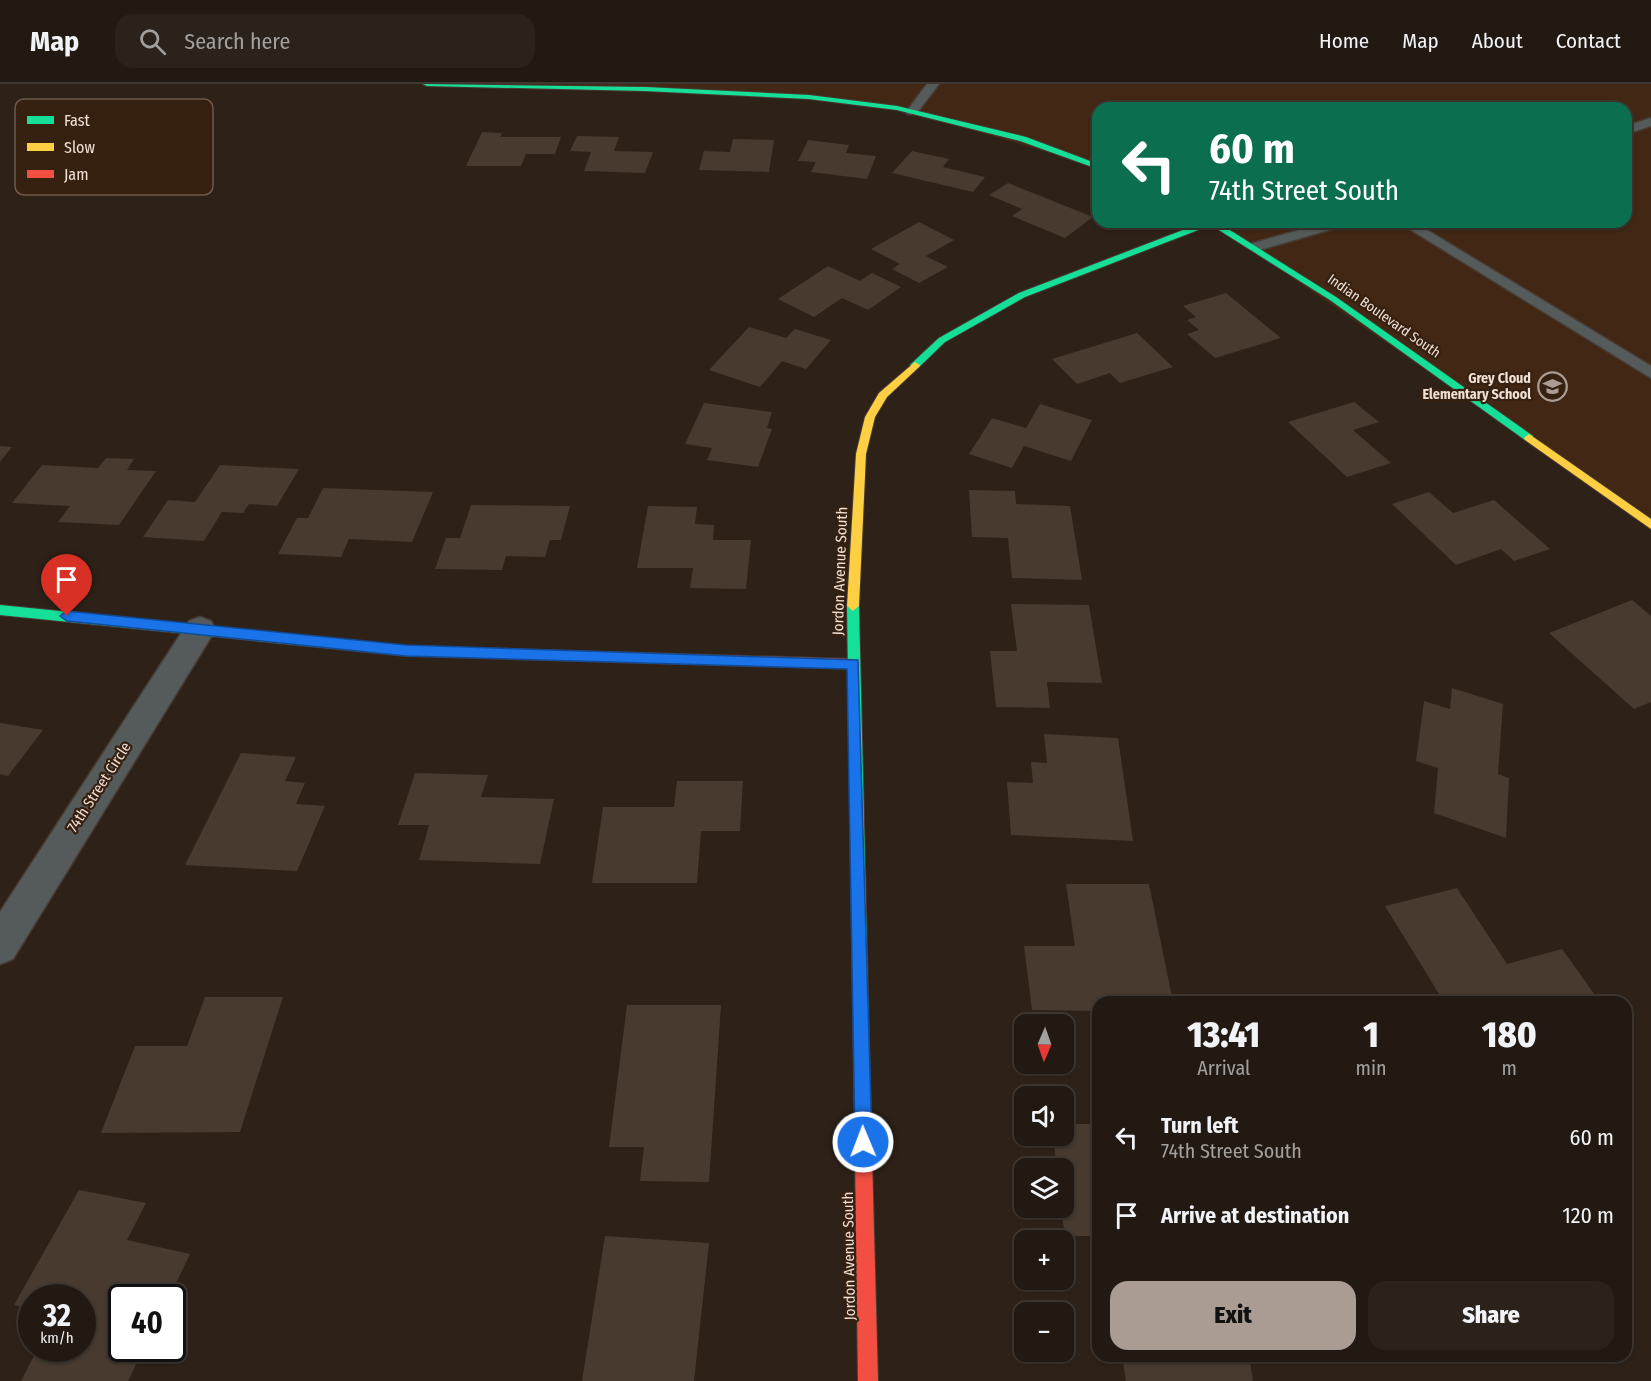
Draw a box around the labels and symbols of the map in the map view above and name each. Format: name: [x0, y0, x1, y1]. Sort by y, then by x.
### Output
legend: [15, 99, 213, 195]
text: Fast: [64, 111, 91, 130]
text: Slow: [64, 138, 95, 157]
text: Jam: [64, 165, 89, 184]
street label: Indian Boulevard South: [1324, 271, 1444, 361]
place label: Grey Cloud Elementary School: [1423, 370, 1531, 403]
school or university icon: Grey Cloud Elementary School: [1536, 370, 1568, 402]
street label: Jordon Avenue South: [829, 506, 851, 636]
pin: [41, 554, 92, 616]
street label: 74th Street Circle: [63, 739, 135, 835]
north arrow: [1014, 1014, 1074, 1074]
position arrow: [831, 1110, 895, 1174]
street label: Jordon Avenue South: [839, 1191, 859, 1321]
speed limit sign: 40: [108, 1284, 186, 1362]

